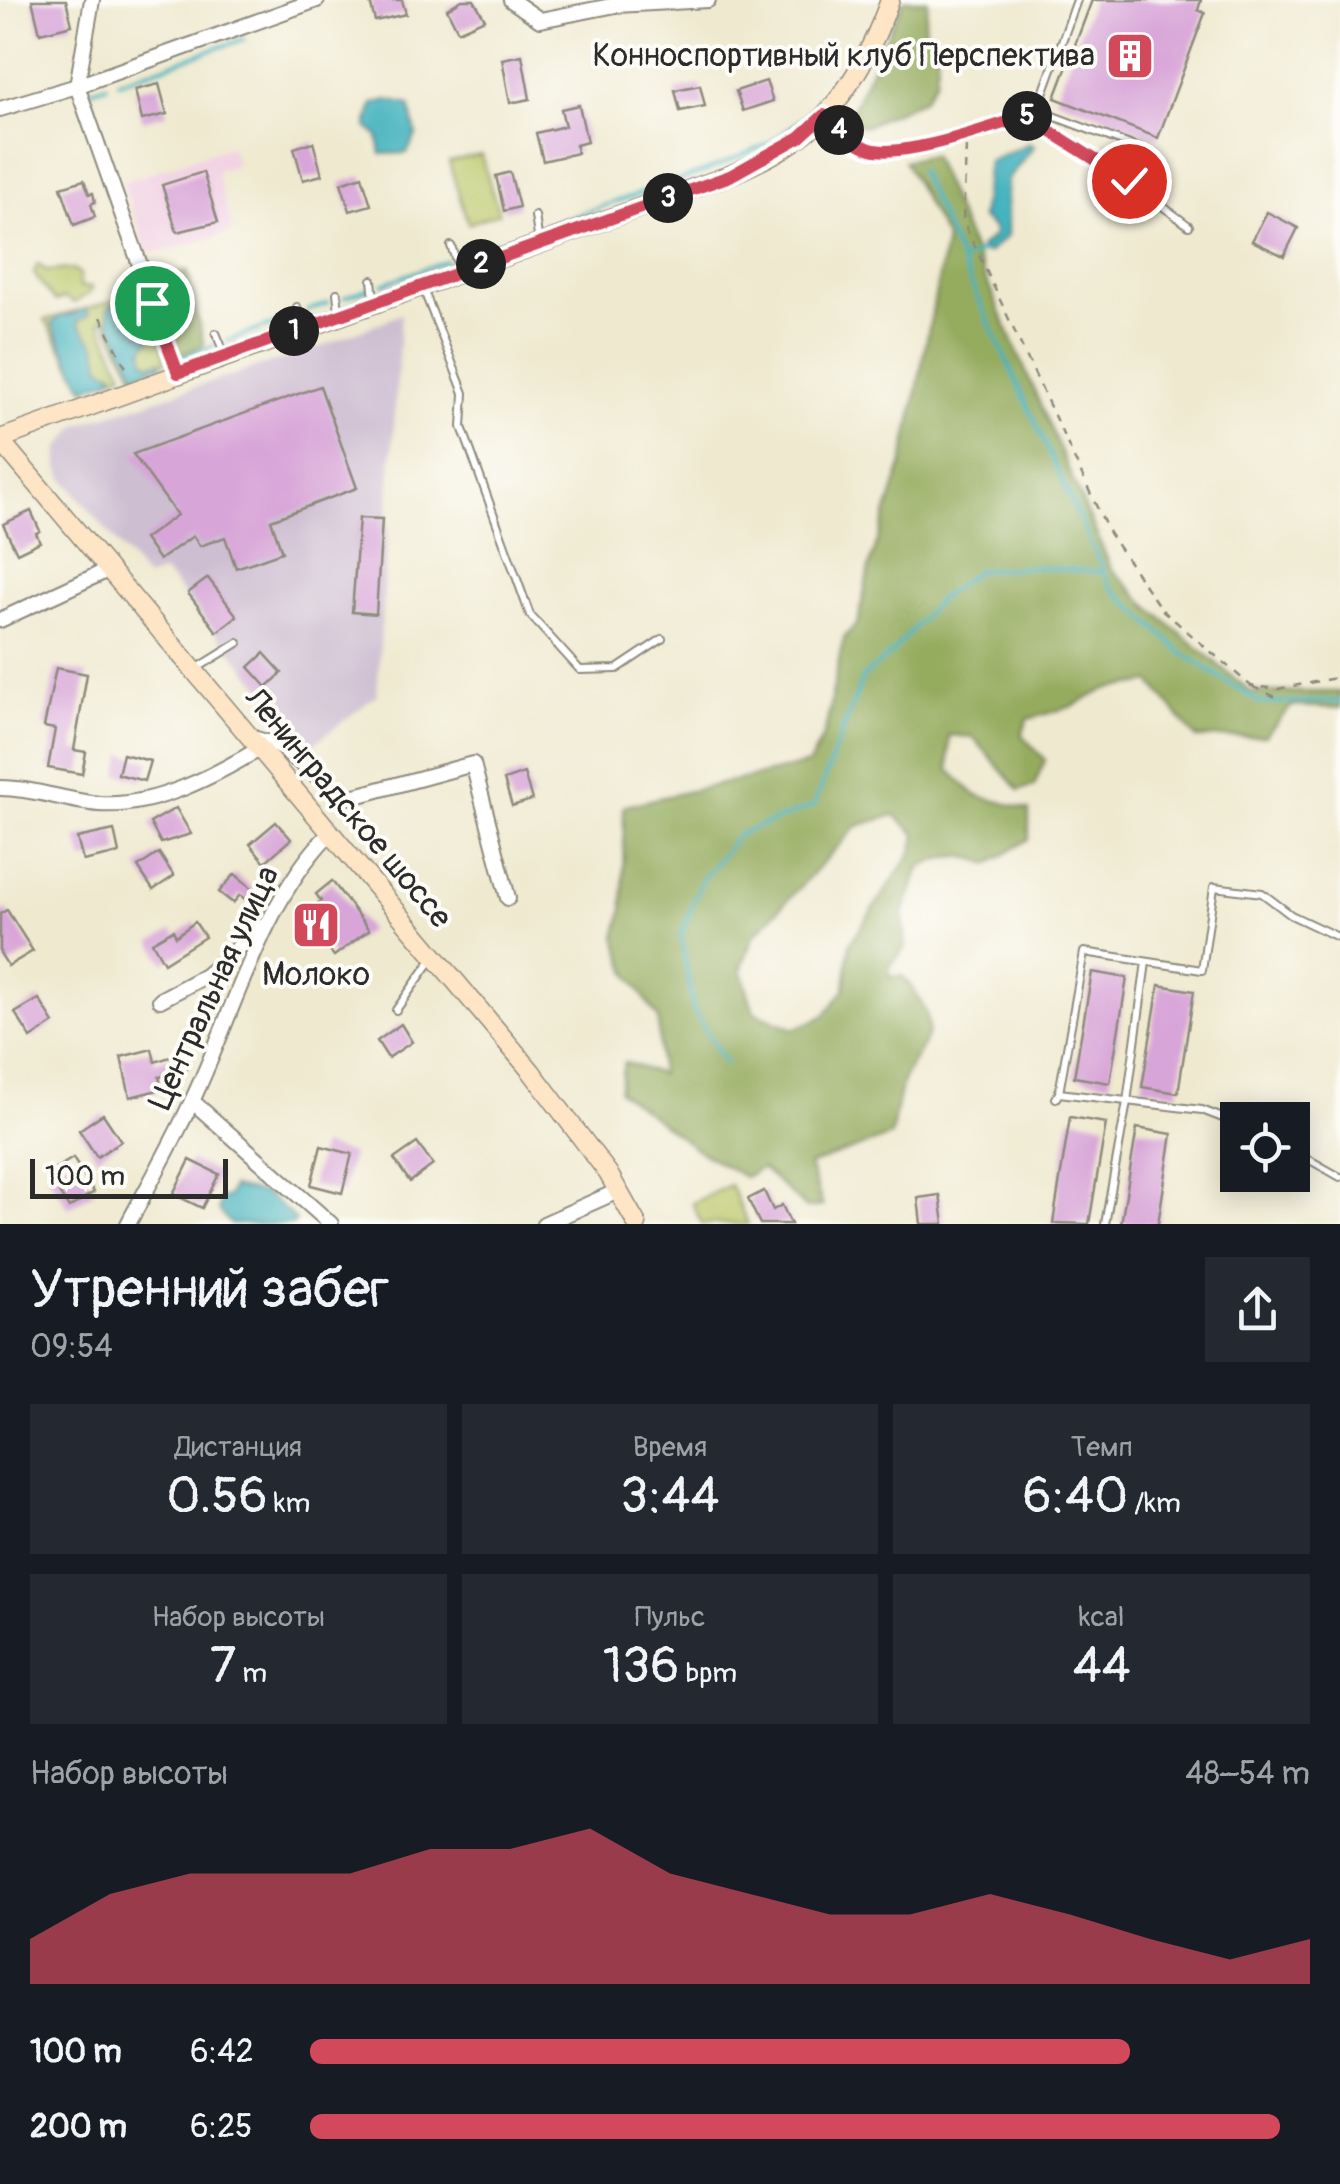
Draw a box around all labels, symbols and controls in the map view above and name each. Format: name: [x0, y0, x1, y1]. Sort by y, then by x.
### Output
building icon: Конноспортивный клуб Перспектива: [1104, 30, 1156, 82]
place label: Конноспортивный клуб Перспектива: [592, 36, 1095, 76]
pin: 5: [1002, 91, 1052, 141]
text: 5: [1019, 98, 1035, 133]
pin: 4: [814, 105, 864, 155]
text: 4: [831, 112, 847, 147]
pin: [1087, 139, 1172, 224]
icon: check: [1102, 154, 1157, 209]
pin: 3: [643, 173, 693, 223]
text: 3: [660, 180, 676, 215]
pin: 2: [456, 239, 506, 289]
text: 2: [473, 246, 489, 281]
pin: [110, 261, 195, 346]
icon: arrive: [125, 276, 180, 331]
pin: 1: [269, 306, 319, 356]
text: 1: [289, 313, 299, 348]
street label: Ленинградское шоссе: [235, 679, 461, 937]
street label: Центральная улица: [140, 860, 288, 1116]
restaurant icon: Молоко: [290, 899, 342, 951]
place label: Молоко: [262, 955, 370, 995]
map controls: [1220, 1102, 1310, 1192]
button: locate: [1220, 1102, 1310, 1192]
scale bar: [30, 1154, 228, 1198]
text: 100 m: [45, 1159, 125, 1194]
text: Утренний забег: [30, 1255, 389, 1324]
button: share: [1205, 1257, 1310, 1362]
text: 09:54: [30, 1327, 113, 1367]
text: Дистанция: [175, 1430, 302, 1465]
text: Время: [633, 1430, 707, 1465]
text: Темп: [1071, 1430, 1133, 1465]
text: 0.56: [166, 1465, 268, 1528]
text: 3:44: [620, 1465, 720, 1528]
text: 6:40: [1023, 1465, 1128, 1528]
text: km: [268, 1486, 310, 1521]
text: /km: [1128, 1486, 1181, 1521]
text: Набор высоты: [152, 1600, 325, 1635]
text: Пульс: [635, 1600, 705, 1635]
text: kcal: [1079, 1600, 1124, 1635]
text: 7: [210, 1635, 236, 1698]
text: 136: [603, 1635, 679, 1698]
text: 44: [1073, 1635, 1131, 1698]
text: m: [236, 1656, 267, 1691]
text: bpm: [679, 1656, 737, 1691]
text: Набор высоты: [30, 1754, 228, 1794]
text: 48–54 m: [1185, 1754, 1310, 1794]
text: 100 m: [30, 2032, 122, 2072]
text: 6:42: [190, 2032, 254, 2072]
text: 200 m: [30, 2107, 127, 2147]
text: 6:25: [190, 2107, 252, 2147]

